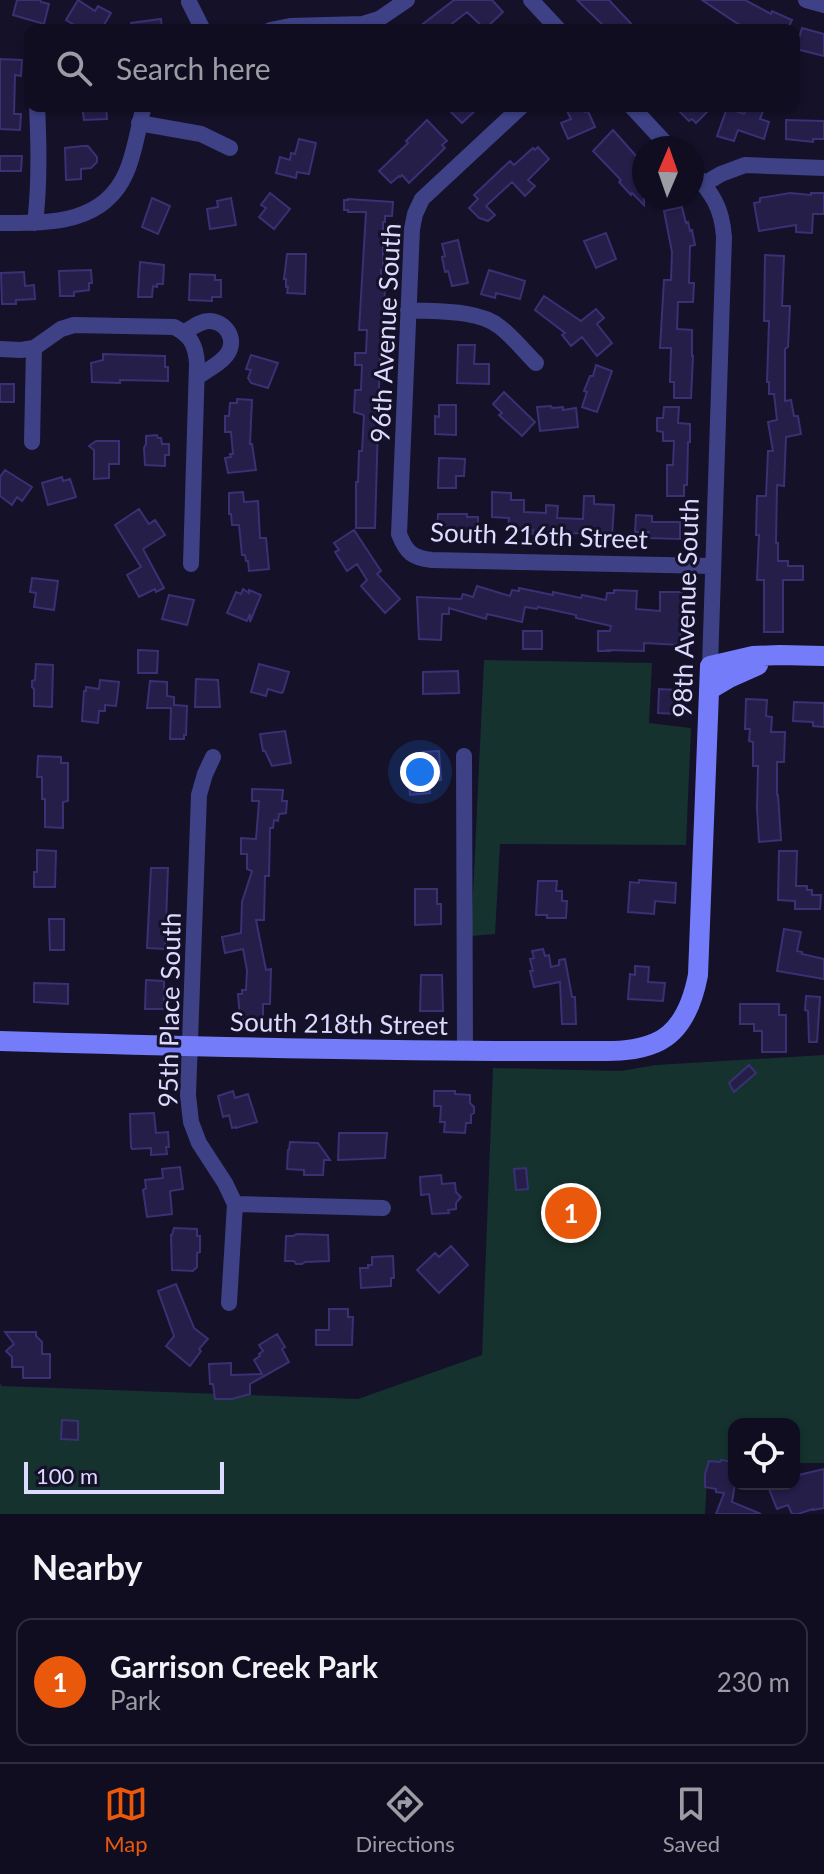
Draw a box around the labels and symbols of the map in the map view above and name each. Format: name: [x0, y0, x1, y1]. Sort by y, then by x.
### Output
north arrow: [632, 136, 704, 208]
street label: 96th Avenue South: [363, 223, 407, 443]
street label: 98th Avenue South: [665, 498, 705, 718]
street label: South 216th Street: [430, 515, 649, 555]
your location: [400, 752, 440, 792]
street label: 95th Place South: [151, 912, 187, 1108]
street label: South 218th Street: [230, 1005, 449, 1041]
pin: 1: [545, 1183, 597, 1243]
scale bar: [24, 1458, 224, 1494]

